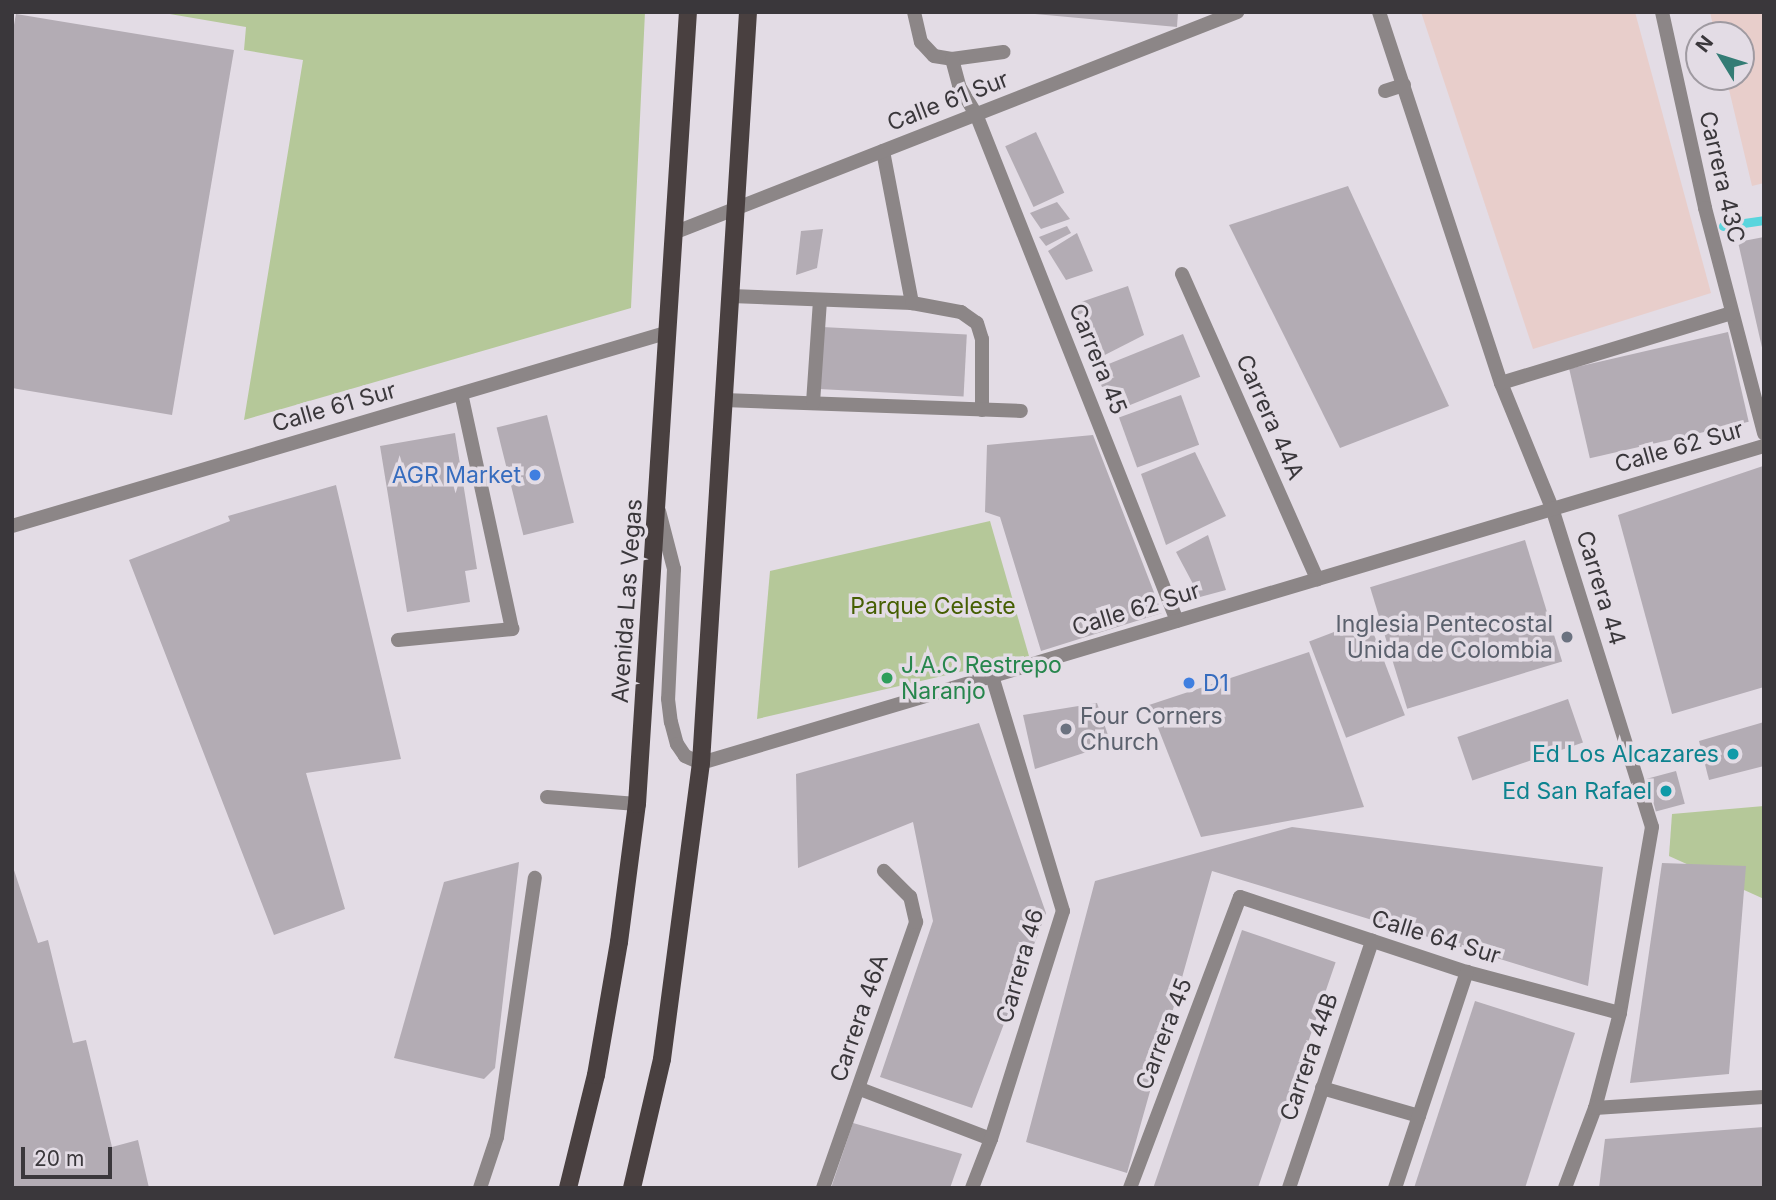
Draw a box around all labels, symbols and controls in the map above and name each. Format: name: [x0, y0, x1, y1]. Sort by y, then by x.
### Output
north arrow: [1685, 21, 1755, 91]
text: N: [1691, 31, 1718, 57]
street label: Calle 61 Sur: [883, 65, 1013, 137]
street label: Carrera 43C: [1693, 108, 1751, 246]
street label: Carrera 45: [1063, 299, 1133, 419]
street label: Carrera 44A: [1230, 350, 1310, 484]
street label: Calle 61 Sur: [269, 376, 399, 438]
street label: Calle 62 Sur: [1612, 415, 1746, 479]
place label: AGR Market: [392, 461, 521, 489]
marker: AGR Market: [527, 467, 543, 483]
street label: Avenida Las Vegas: [606, 498, 648, 704]
street label: Carrera 44: [1571, 527, 1631, 649]
street label: Calle 62 Sur: [1069, 576, 1203, 642]
park label: Parque Celeste: [850, 592, 1016, 620]
place label: Inglesia Pentecostal Unida de Colombia: [1336, 610, 1553, 664]
marker: Inglesia Pentecostal Unida de Colombia: [1559, 629, 1575, 645]
place label: J.A.C Restrepo Naranjo: [901, 651, 1062, 705]
place label: D1: [1203, 669, 1229, 697]
marker: J.A.C Restrepo Naranjo: [879, 670, 895, 686]
marker: D1: [1181, 675, 1197, 691]
place label: Four Corners Church: [1080, 702, 1223, 756]
marker: Four Corners Church: [1058, 721, 1074, 737]
place label: Ed Los Alcazares: [1532, 740, 1719, 768]
marker: Ed Los Alcazares: [1725, 746, 1741, 762]
place label: Ed San Rafael: [1502, 777, 1652, 805]
marker: Ed San Rafael: [1658, 783, 1674, 799]
street label: Calle 64 Sur: [1368, 904, 1504, 970]
street label: Carrera 46: [991, 906, 1049, 1026]
street label: Carrera 46A: [824, 950, 894, 1086]
street label: Carrera 45: [1130, 974, 1198, 1094]
street label: Carrera 44B: [1274, 990, 1344, 1124]
scale bar: [24, 1134, 116, 1178]
text: 20 m: [34, 1146, 84, 1171]

